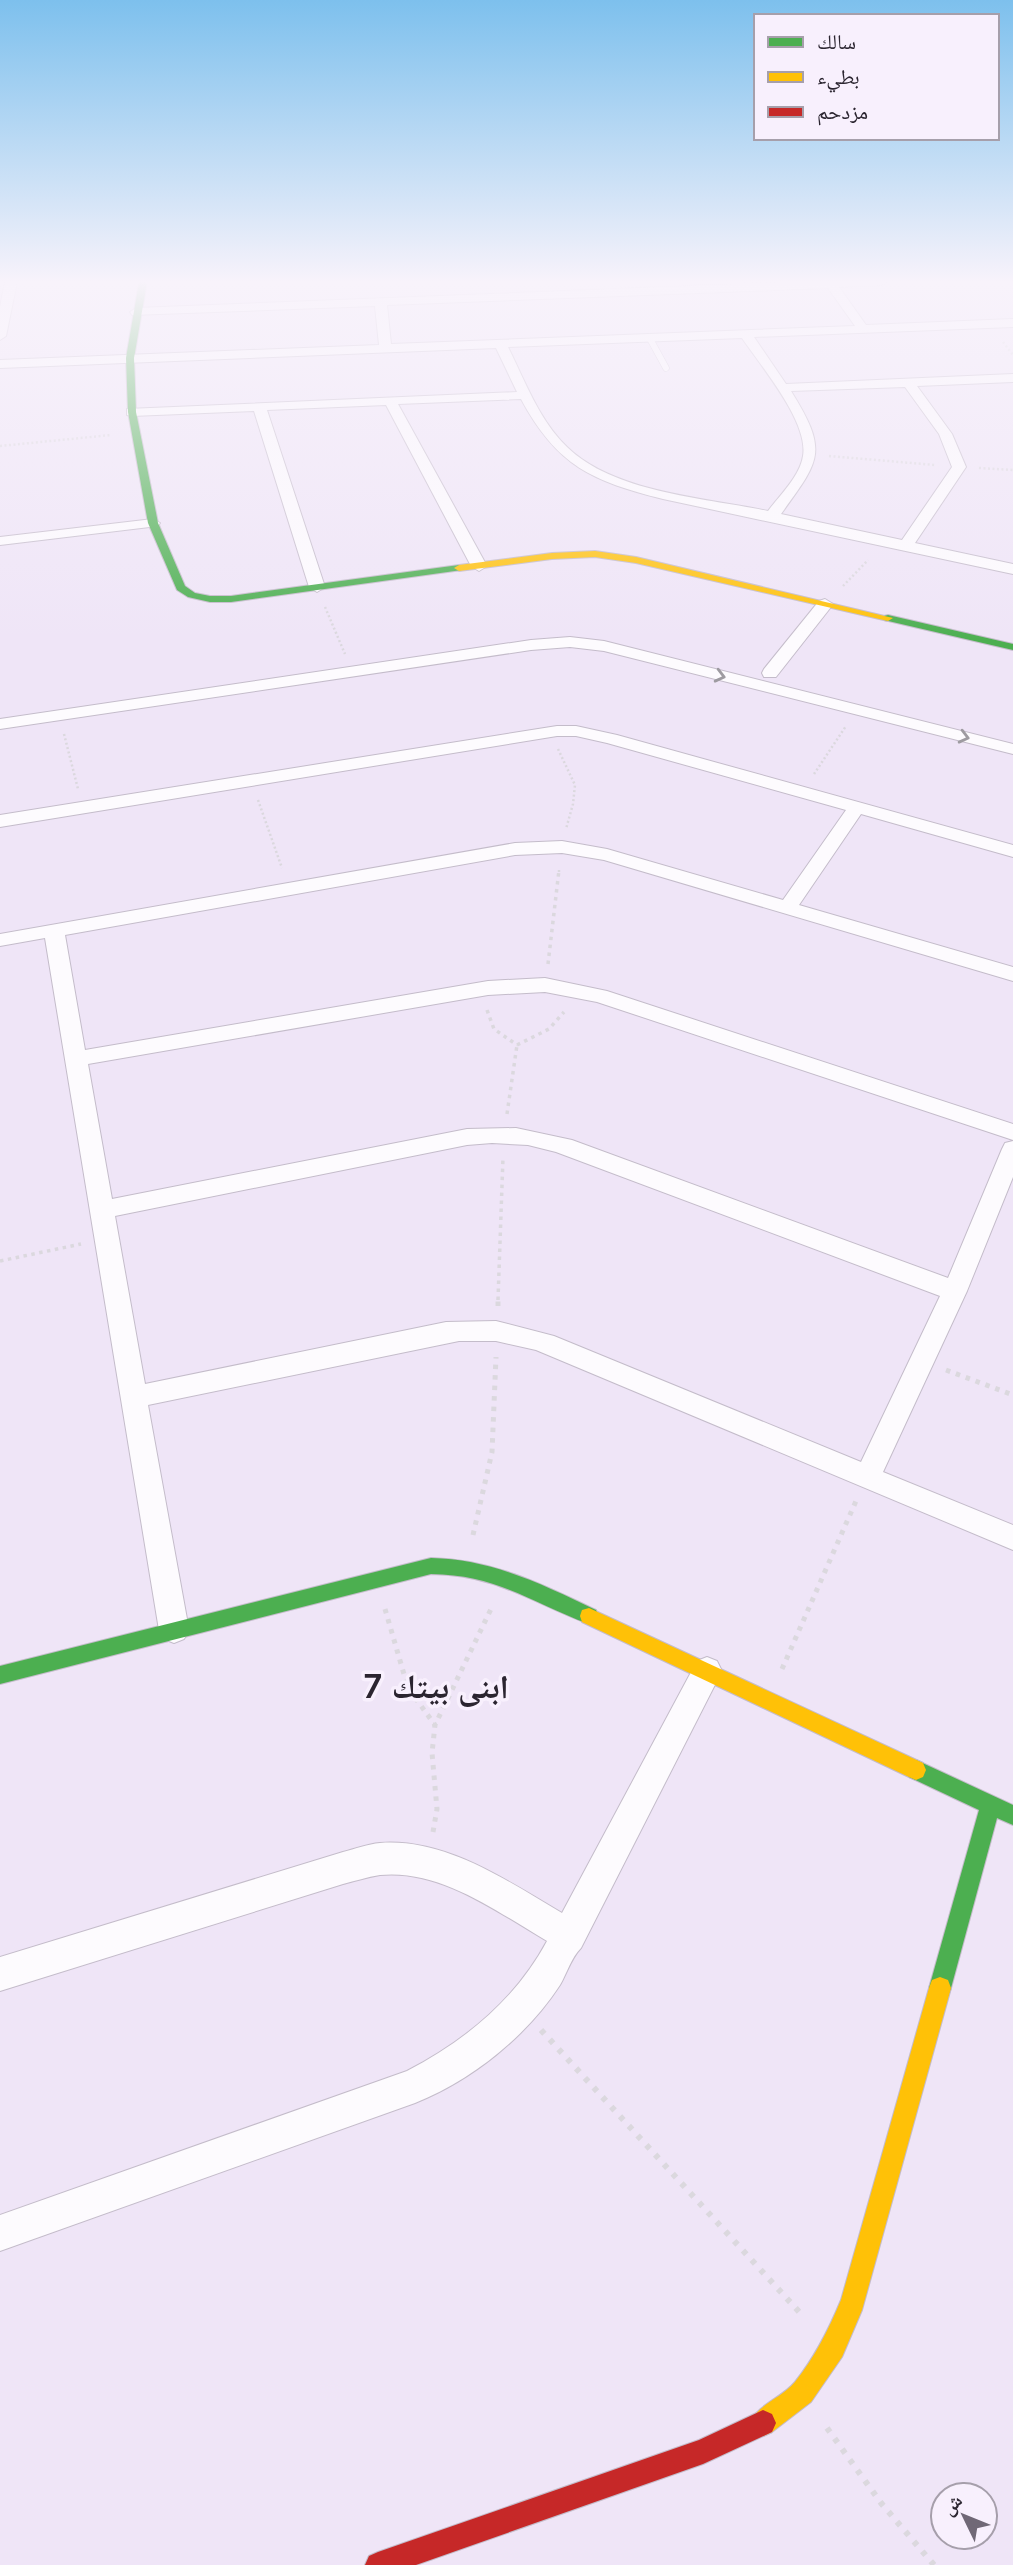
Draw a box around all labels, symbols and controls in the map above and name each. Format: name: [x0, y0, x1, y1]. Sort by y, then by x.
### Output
legend: [754, 14, 999, 140]
text: سالك: [817, 28, 856, 56]
text: بطيء: [817, 63, 860, 93]
text: مزدحم: [817, 98, 868, 126]
one-way arrow: [714, 667, 726, 682]
one-way arrow: [958, 729, 970, 743]
district label: ابنى بيتك 7: [363, 1665, 509, 1710]
north arrow: [929, 2481, 999, 2551]
text: ش: [936, 2489, 969, 2521]

